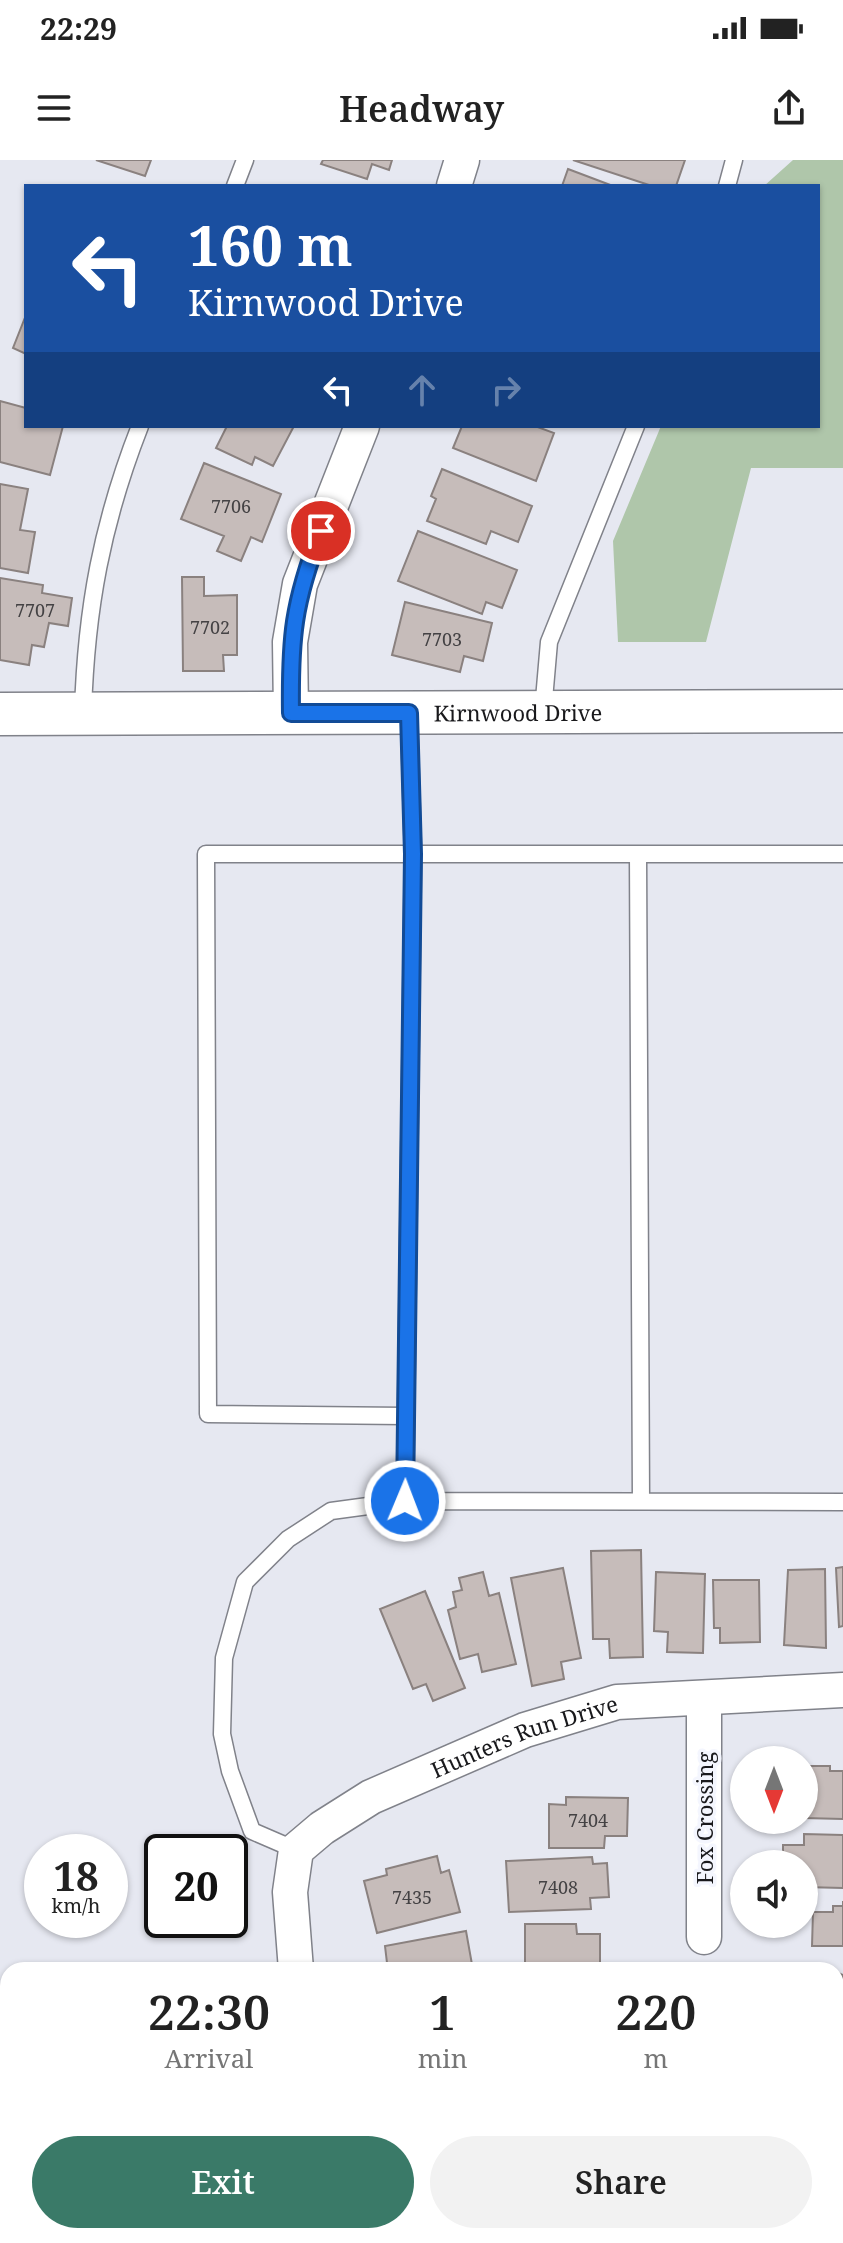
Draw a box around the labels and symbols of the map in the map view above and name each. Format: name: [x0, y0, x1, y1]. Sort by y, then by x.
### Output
house number: 7706: [211, 494, 251, 518]
pin: [287, 497, 355, 565]
house number: 7707: [15, 598, 55, 622]
house number: 7702: [190, 615, 230, 639]
house number: 7703: [422, 627, 462, 651]
street label: Kirnwood Drive: [434, 697, 602, 727]
position arrow: [363, 1459, 447, 1543]
street label: Hunters Run Drive: [426, 1688, 621, 1784]
north arrow: [730, 1746, 818, 1834]
street label: Fox Crossing: [689, 1751, 719, 1884]
house number: 7404: [568, 1808, 608, 1832]
speed limit sign: 20: [144, 1834, 248, 1938]
house number: 7408: [538, 1875, 578, 1899]
house number: 7435: [392, 1885, 432, 1909]

